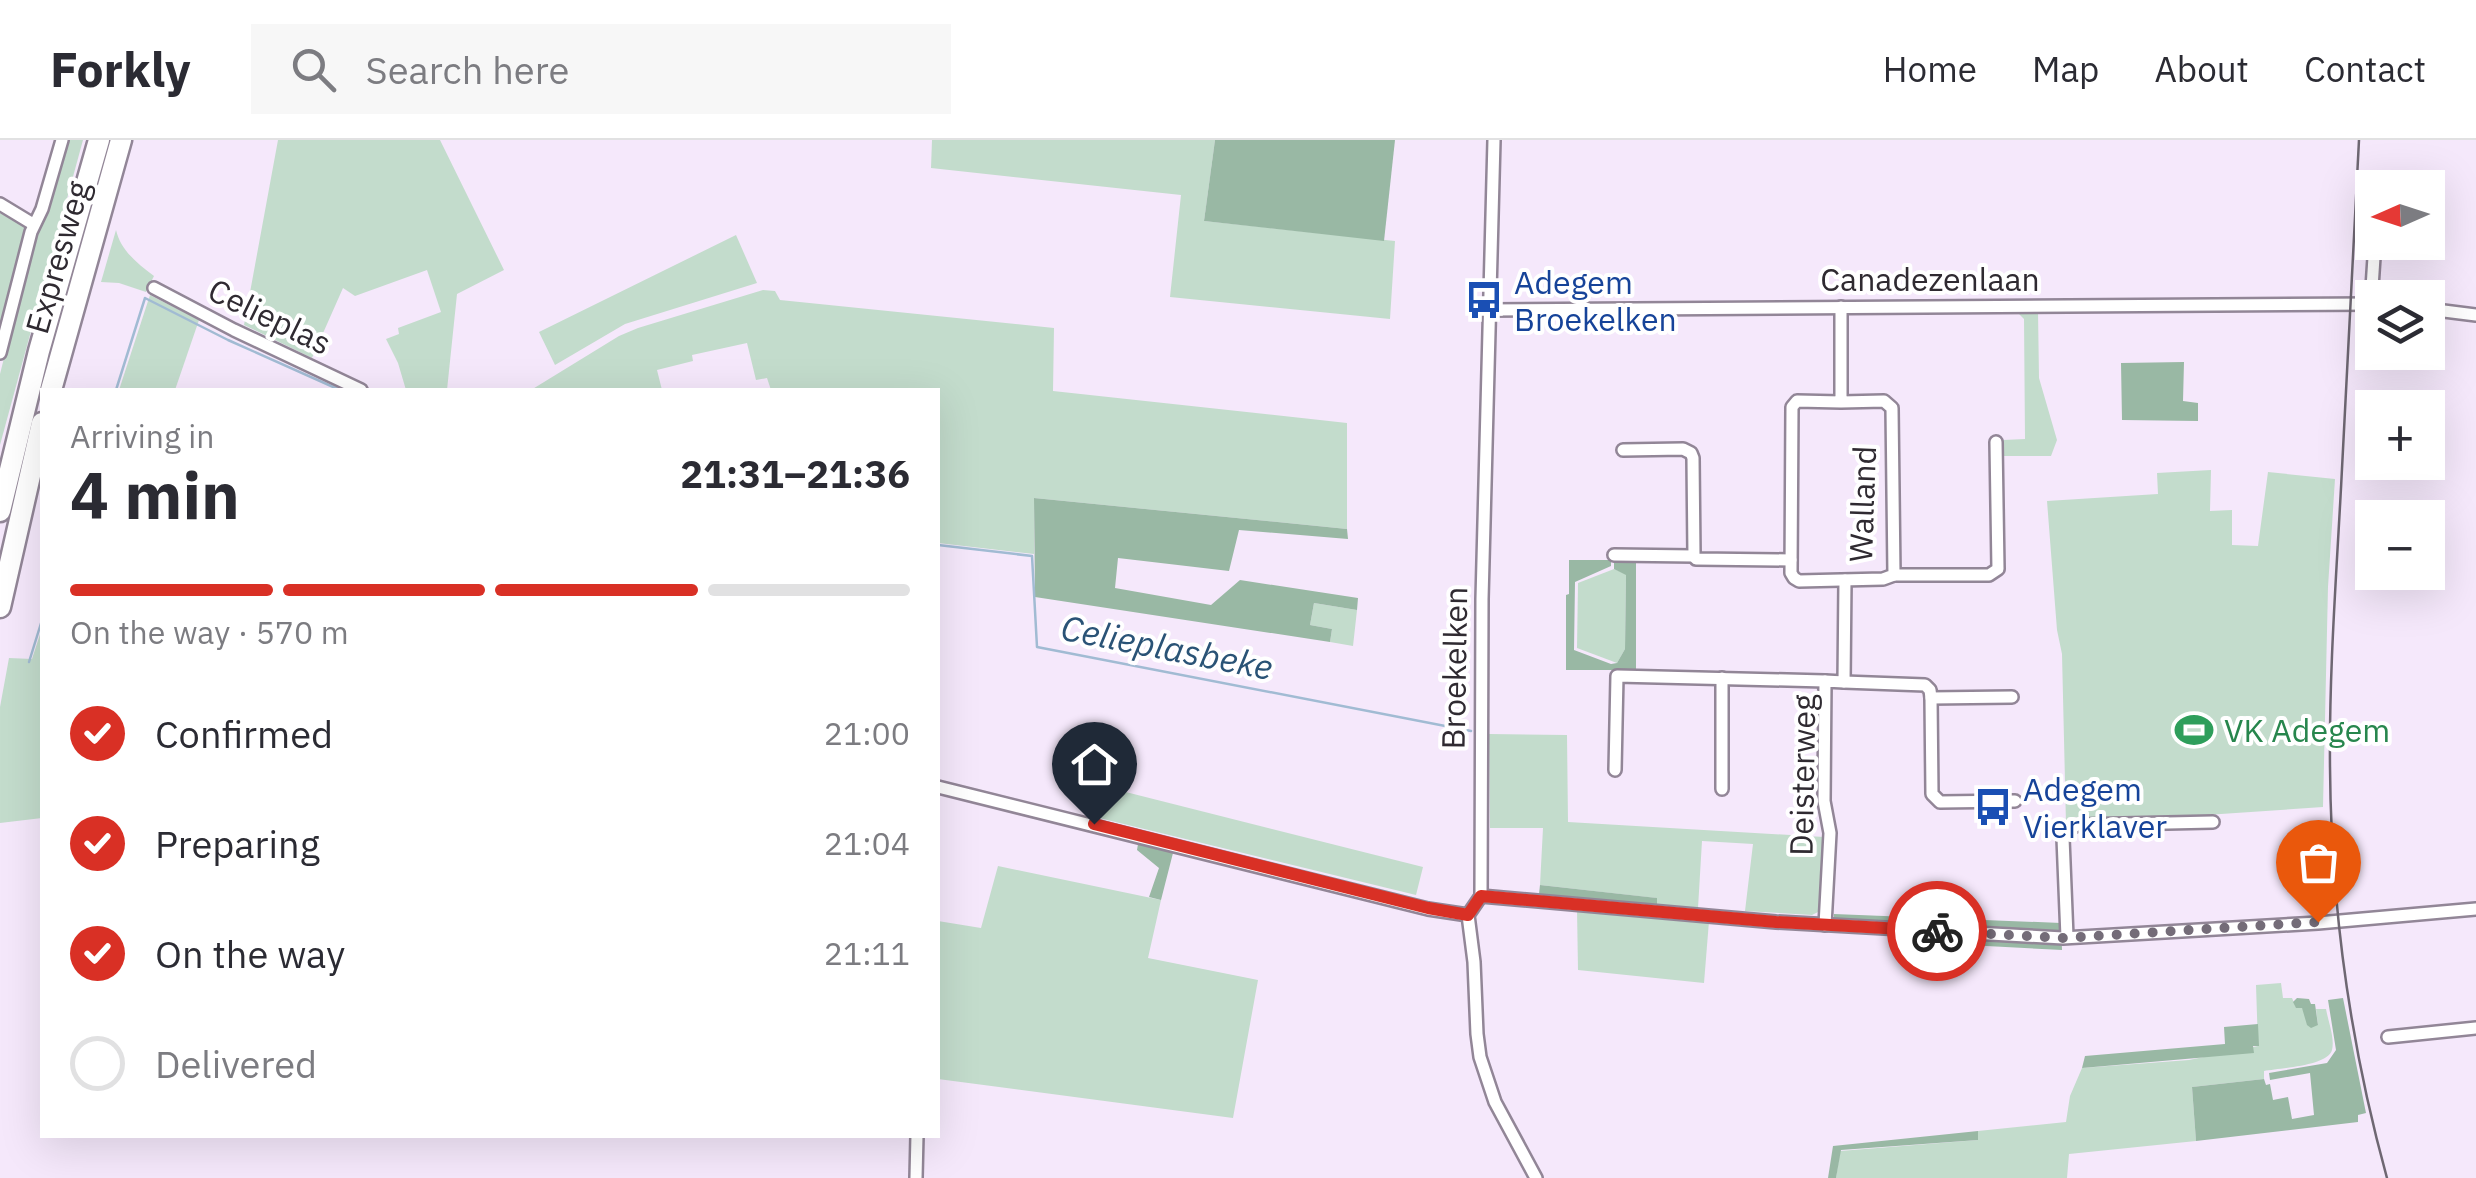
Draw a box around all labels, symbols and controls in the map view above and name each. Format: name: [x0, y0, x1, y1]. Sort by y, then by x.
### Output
search box: [251, 24, 951, 114]
text: Forkly: [50, 38, 191, 100]
icon: search: [286, 42, 341, 97]
text: Search here: [366, 45, 569, 94]
text: Home: [1883, 46, 1977, 92]
text: Map: [2032, 46, 2099, 92]
text: About: [2154, 46, 2249, 92]
text: Contact: [2304, 46, 2426, 92]
north arrow: [2355, 170, 2445, 260]
map controls: [2355, 170, 2445, 590]
street label: Expresweg: [15, 176, 99, 338]
street label: Canadezenlaan: [1820, 258, 2040, 300]
place label: Adegem Broekelken: [1514, 261, 1677, 340]
street label: Celieplas: [202, 268, 338, 364]
bus stop icon: Adegem Broekelken: [1463, 279, 1505, 321]
button: layers: [2355, 280, 2445, 370]
button: +: [2355, 390, 2445, 480]
text: Arriving in: [70, 415, 215, 457]
street label: Walland: [1839, 445, 1885, 563]
text: 21:31–21:36: [680, 449, 910, 498]
text: 4 min: [70, 452, 240, 537]
button: −: [2355, 500, 2445, 590]
street label: Broekelken: [1432, 586, 1476, 750]
water label: Celieplasbeke: [1057, 604, 1277, 690]
text: On the way · 570 m: [70, 611, 349, 653]
street label: Deisterweg: [1780, 694, 1824, 856]
icon: check: [70, 706, 125, 761]
text: Confirmed: [155, 709, 333, 758]
sports icon: VK Adegem: [2173, 709, 2215, 751]
place label: VK Adegem: [2224, 709, 2390, 751]
text: 21:00: [824, 712, 910, 754]
pin: [1052, 722, 1137, 825]
icon: home: [1067, 737, 1122, 792]
place label: Adegem Vierklaver: [2023, 768, 2167, 847]
bus stop icon: Adegem Vierklaver: [1972, 786, 2014, 828]
icon: check: [70, 816, 125, 871]
text: Preparing: [155, 819, 320, 868]
pin: [2276, 820, 2361, 923]
text: 21:04: [824, 822, 910, 864]
icon: bag: [2291, 835, 2346, 890]
courier: [1887, 881, 1987, 981]
icon: bike: [1910, 904, 1965, 959]
icon: check: [70, 926, 125, 981]
text: On the way: [155, 929, 345, 978]
text: 21:11: [824, 932, 910, 974]
text: Delivered: [155, 1039, 317, 1088]

